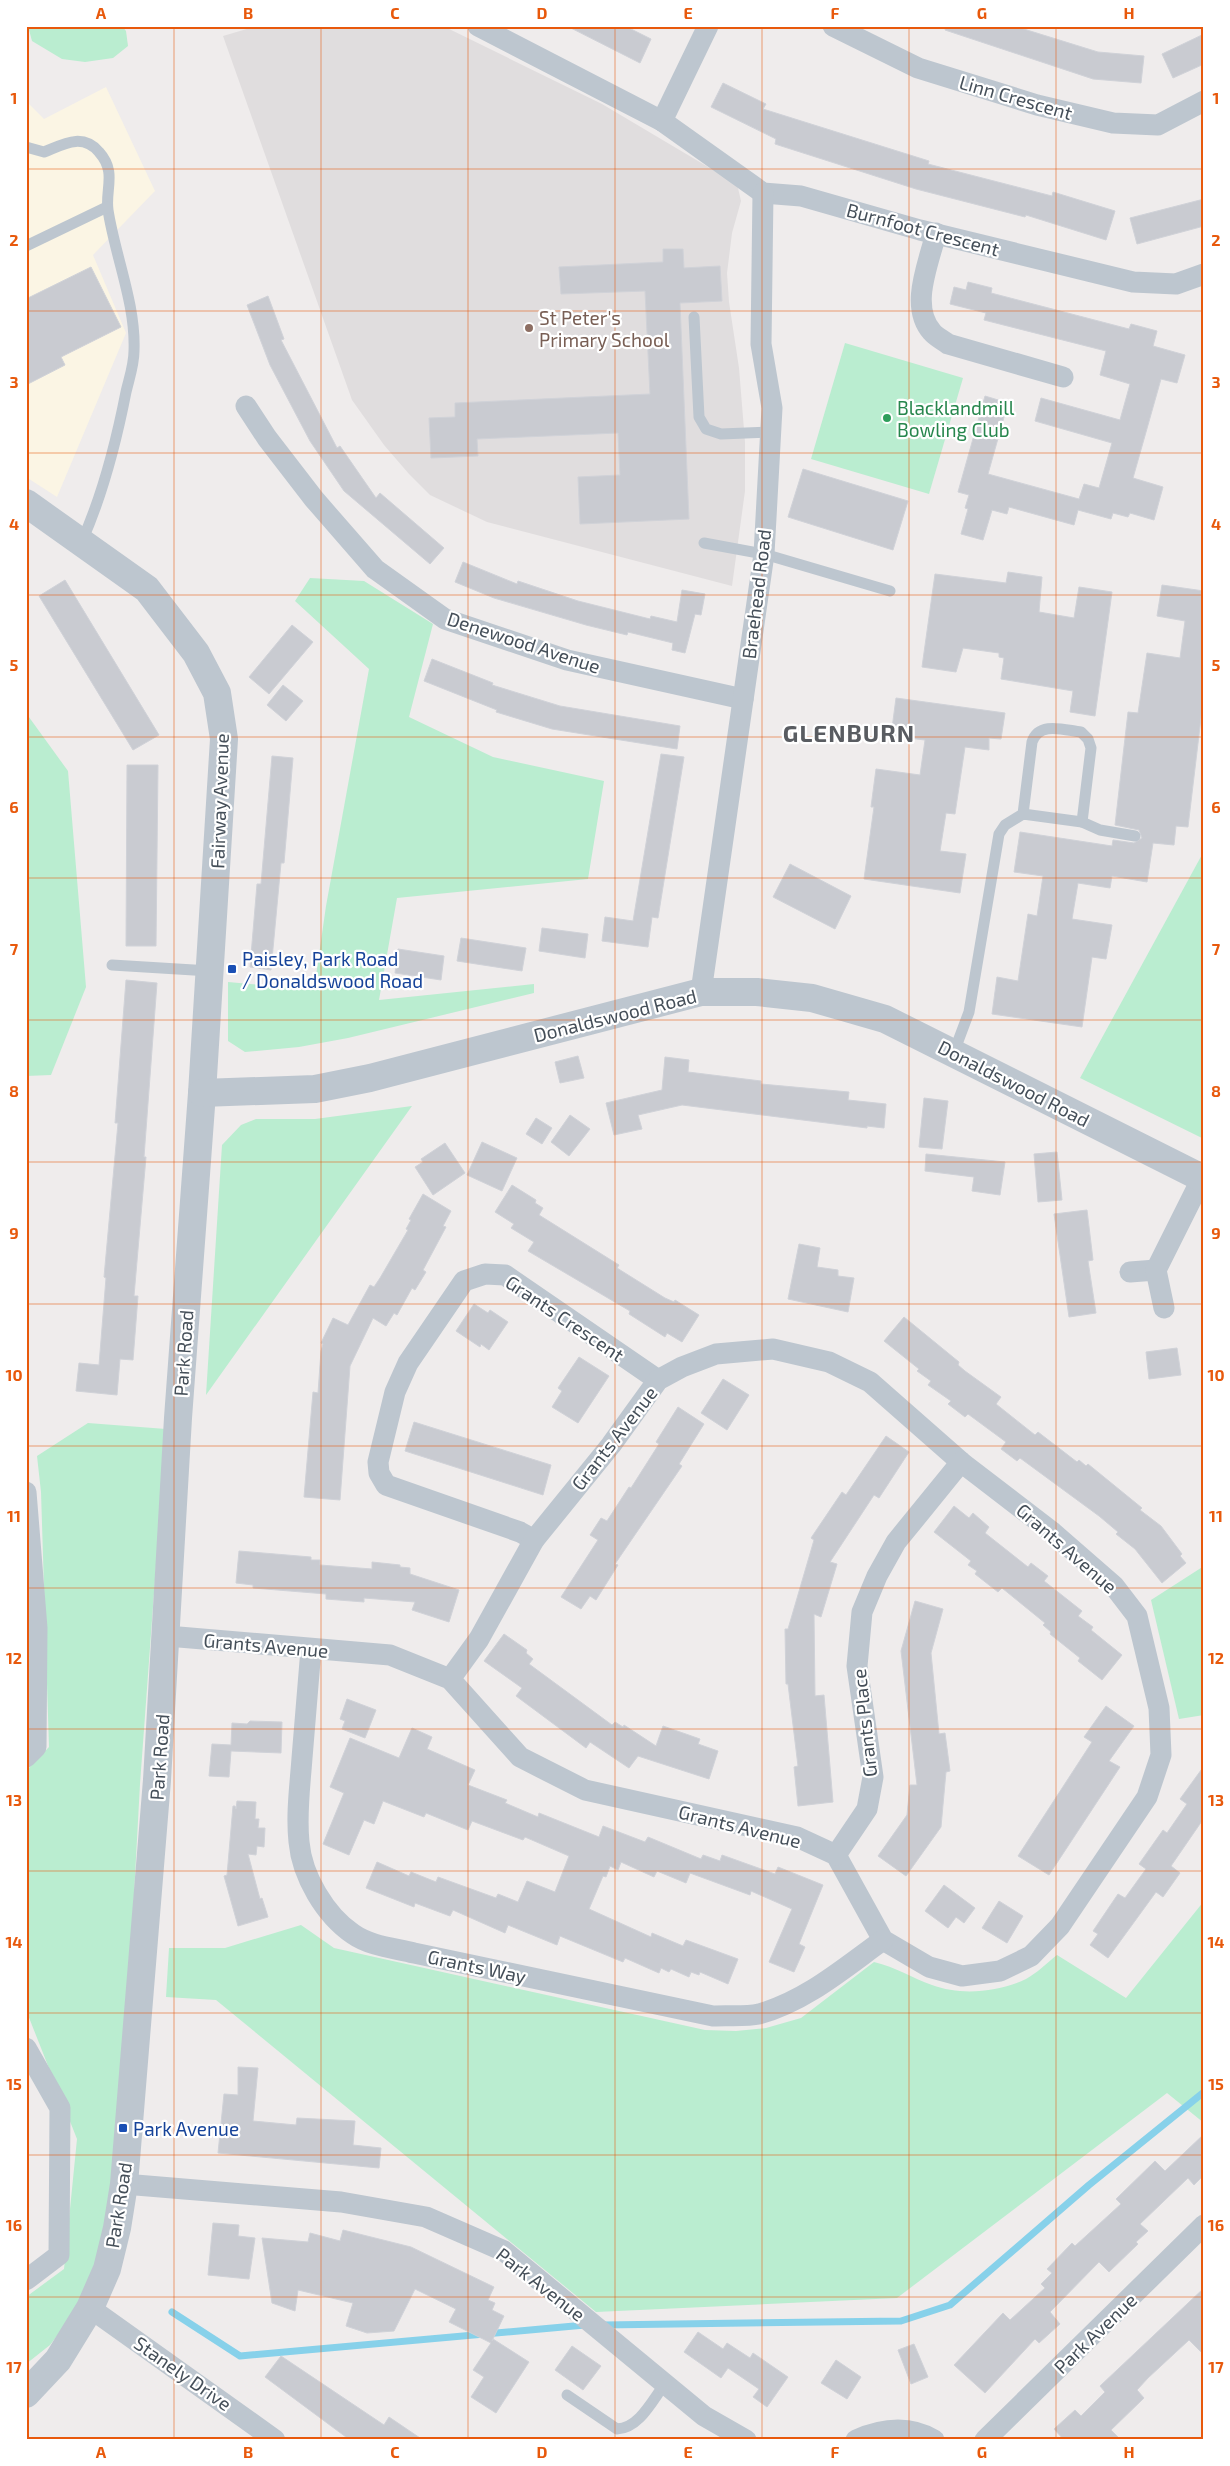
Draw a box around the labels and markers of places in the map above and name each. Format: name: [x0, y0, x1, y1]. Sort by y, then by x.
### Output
place label: St Peter's Primary School: [539, 306, 670, 351]
marker: St Peter's Primary School: [523, 322, 535, 334]
place label: Blacklandmill Bowling Club: [897, 396, 1015, 441]
marker: Blacklandmill Bowling Club: [881, 412, 893, 424]
place label: Paisley, Park Road / Donaldswood Road: [242, 947, 423, 992]
marker: Paisley, Park Road / Donaldswood Road: [226, 963, 238, 975]
place label: Park Avenue: [133, 2117, 239, 2140]
marker: Park Avenue: [117, 2122, 129, 2134]

